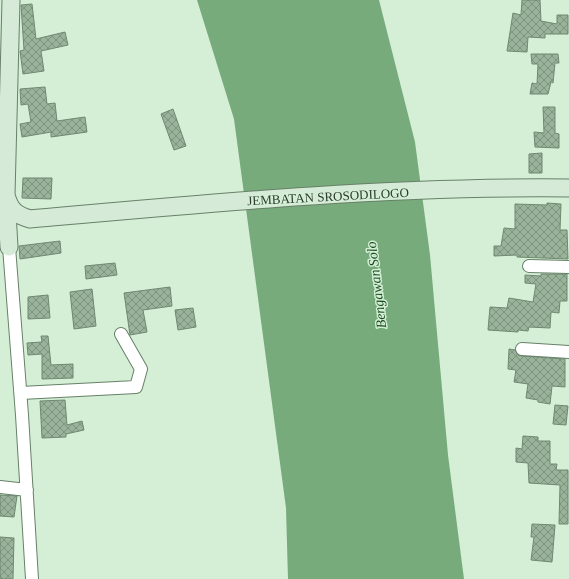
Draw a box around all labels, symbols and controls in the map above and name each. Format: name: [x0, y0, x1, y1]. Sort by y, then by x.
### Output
street label: JEMBATAN SROSODILOGO: [247, 185, 409, 208]
water label: Bengawan Solo: [364, 241, 389, 329]

